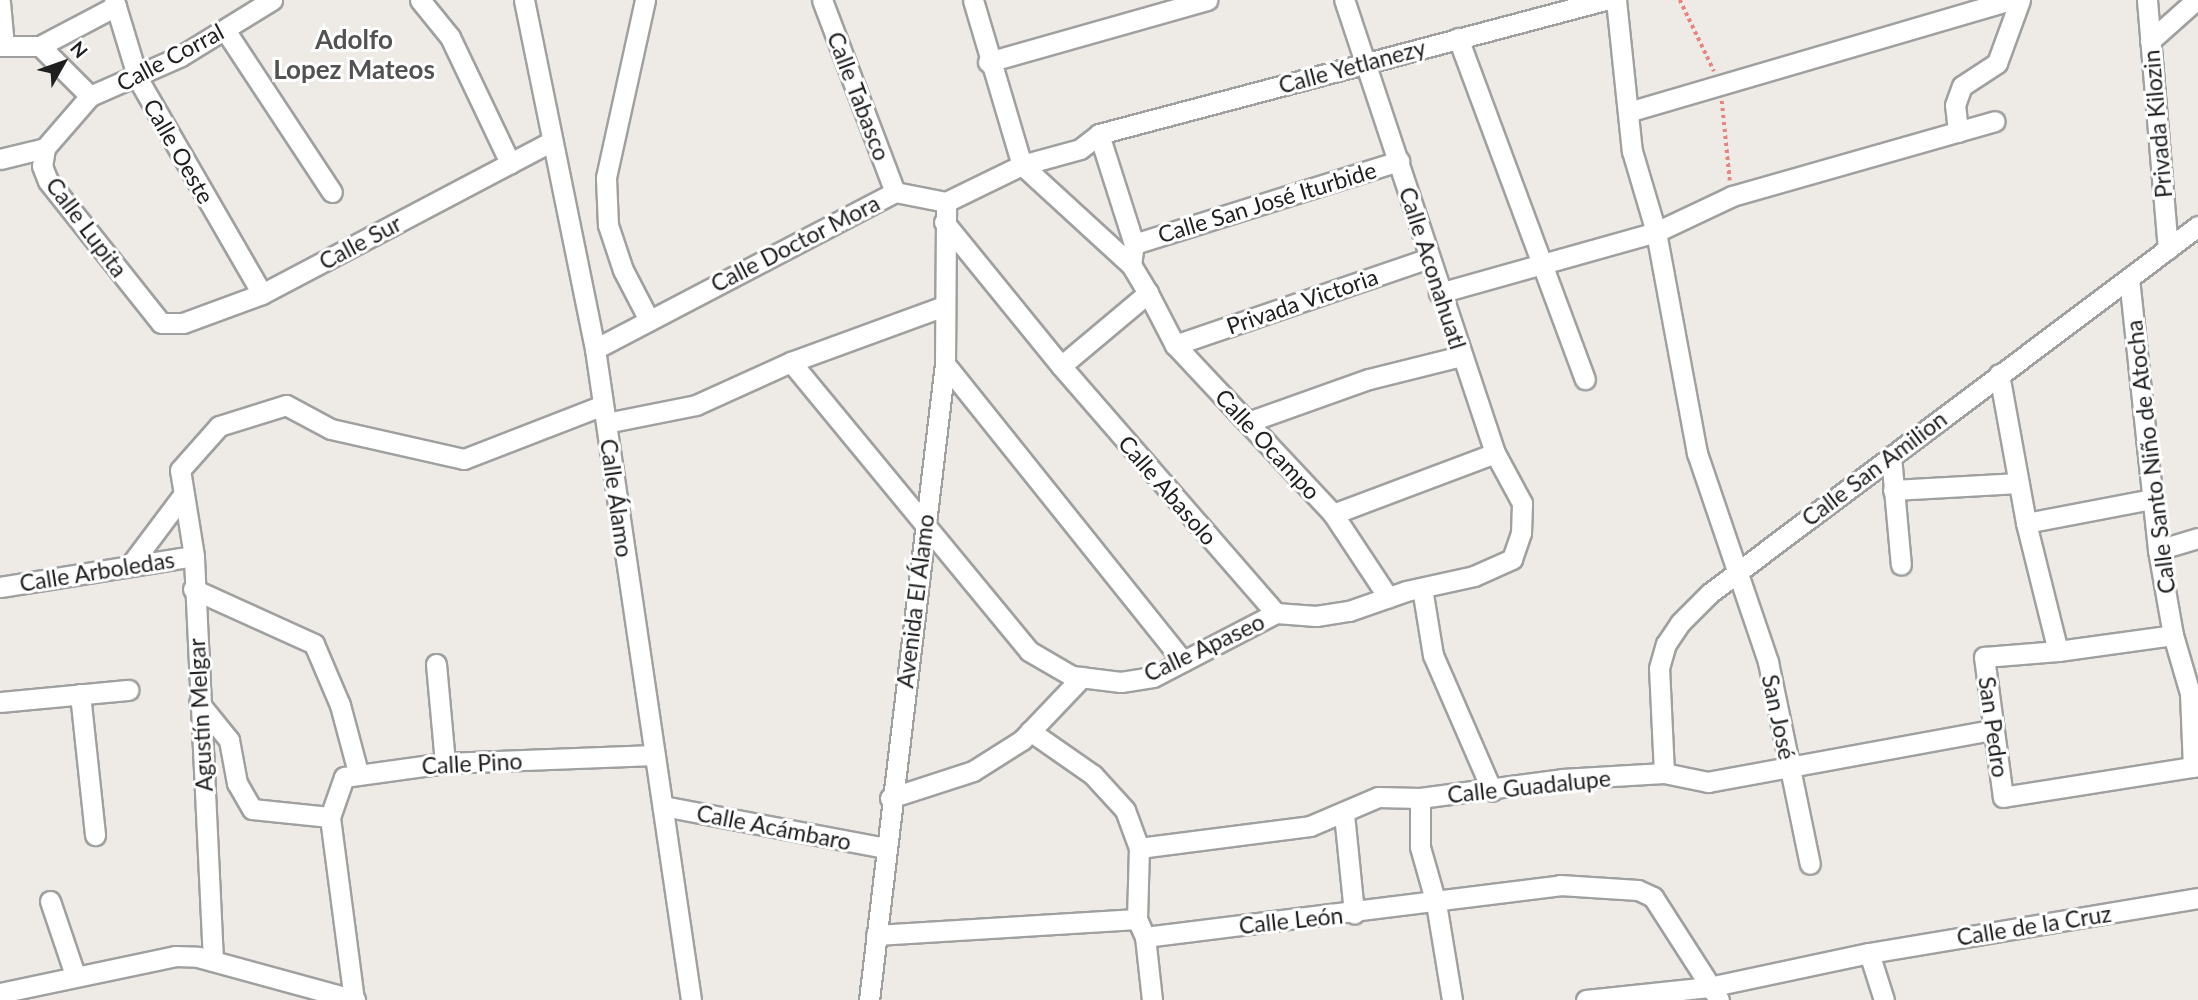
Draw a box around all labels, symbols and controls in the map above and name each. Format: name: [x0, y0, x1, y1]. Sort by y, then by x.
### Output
street label: Calle Corral: [112, 17, 228, 97]
district label: Adolfo Lopez Mateos: [273, 24, 435, 86]
street label: Calle Tabasco: [822, 27, 896, 165]
north arrow: [28, 28, 98, 98]
street label: Calle Yetlanezy: [1275, 33, 1429, 99]
text: N: [66, 36, 93, 62]
street label: Privada Kilozin: [2137, 49, 2177, 199]
street label: Calle Oeste: [138, 94, 220, 208]
street label: Calle San José Iturbide: [1154, 156, 1380, 248]
street label: Calle Lupita: [41, 172, 133, 282]
street label: Calle Aconahuatl: [1394, 183, 1472, 353]
street label: Calle Doctor Mora: [706, 188, 884, 298]
street label: Calle Sur: [314, 209, 406, 275]
street label: Privada Victoria: [1222, 262, 1382, 340]
street label: Calle Santo Niño de Atocha: [2119, 318, 2181, 596]
street label: Calle Ocampo: [1210, 383, 1326, 505]
street label: Calle San Amilion: [1796, 404, 1952, 532]
street label: Calle Abasolo: [1113, 429, 1223, 551]
street label: Calle Álamo: [595, 437, 639, 559]
street label: Avenida El Álamo: [891, 512, 939, 690]
street label: Calle Arboledas: [17, 545, 177, 597]
street label: Calle Apaseo: [1139, 607, 1269, 687]
street label: Agustín Melgar: [182, 638, 218, 792]
street label: San José: [1756, 672, 1802, 762]
street label: San Pedro: [1973, 675, 2015, 779]
street label: Calle Pino: [421, 747, 523, 779]
street label: Calle Guadalupe: [1446, 764, 1612, 808]
street label: Calle Acámbaro: [694, 798, 854, 856]
street label: Calle de la Cruz: [1955, 899, 2113, 951]
street label: Calle León: [1238, 901, 1344, 939]

